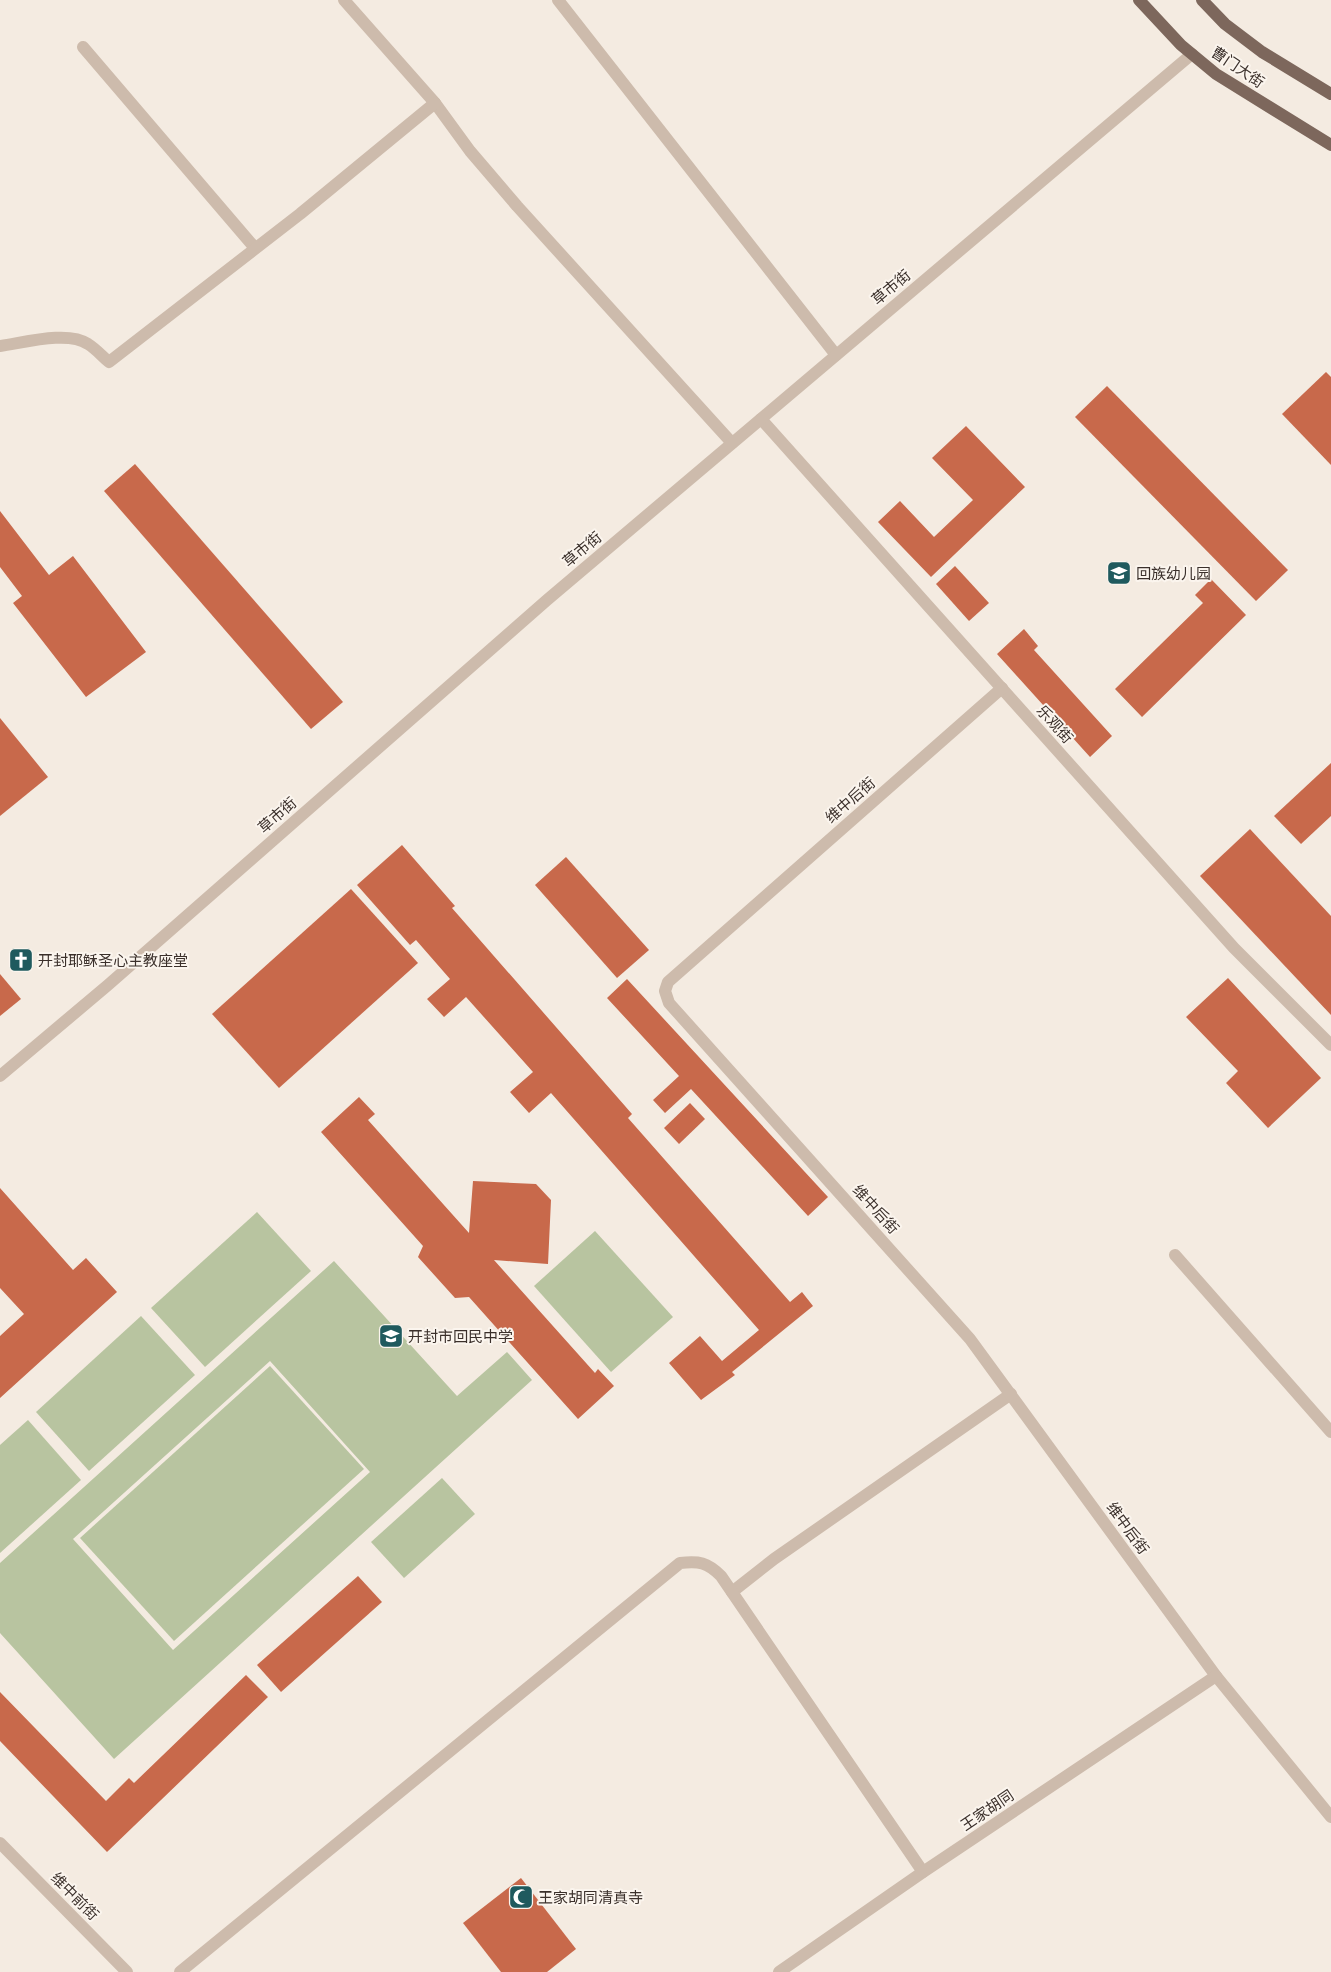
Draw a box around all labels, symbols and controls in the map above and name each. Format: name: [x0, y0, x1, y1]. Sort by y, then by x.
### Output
street label: 曹门大街: [1208, 42, 1268, 92]
street label: 草市街: [868, 265, 914, 309]
street label: 草市街: [559, 527, 605, 571]
school or university icon: 回族幼儿园: [1106, 560, 1132, 586]
place label: 回族幼儿园: [1136, 564, 1211, 583]
street label: 乐观街: [1033, 701, 1077, 747]
street label: 维中后街: [821, 773, 879, 827]
street label: 草市街: [254, 793, 300, 837]
church icon: 开封耶稣圣心主教座堂: [8, 947, 34, 973]
place label: 开封耶稣圣心主教座堂: [38, 951, 188, 970]
street label: 维中后街: [849, 1180, 903, 1238]
school or university icon: 开封市回民中学: [378, 1323, 404, 1349]
place label: 开封市回民中学: [408, 1327, 513, 1346]
street label: 维中后街: [1103, 1498, 1153, 1558]
street label: 王家胡同: [957, 1785, 1017, 1835]
street label: 维中前街: [47, 1868, 103, 1924]
mosque icon: 王家胡同清真寺: [508, 1884, 534, 1910]
place label: 王家胡同清真寺: [538, 1888, 643, 1907]

